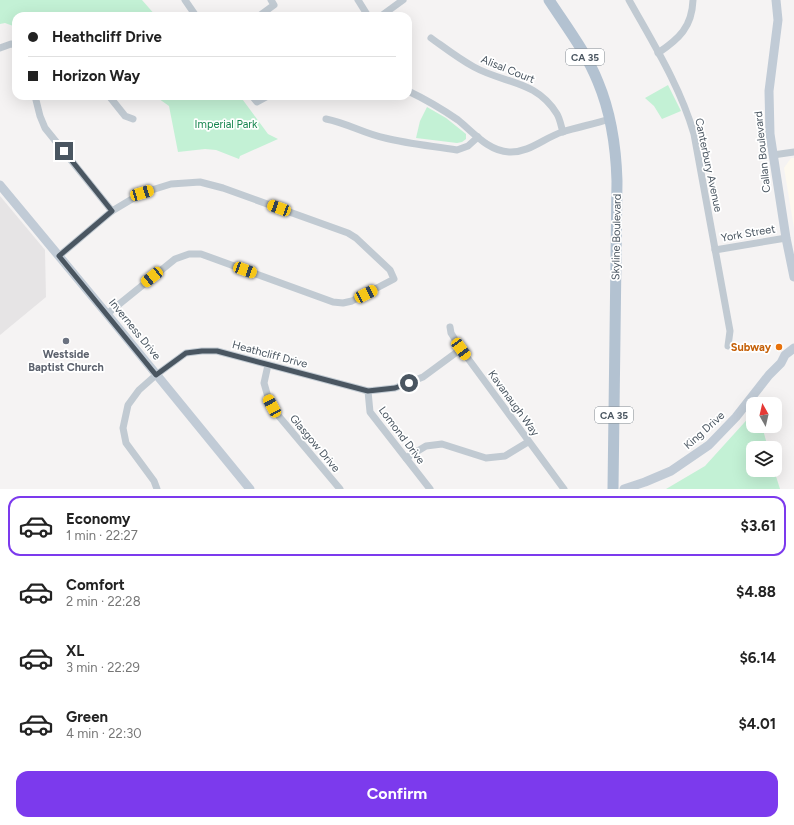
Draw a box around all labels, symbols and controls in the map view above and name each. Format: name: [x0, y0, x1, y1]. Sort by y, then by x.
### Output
text: Heathcliff Drive: [52, 28, 162, 46]
road number: CA 35: [566, 49, 604, 65]
street label: Alisal Court: [479, 53, 536, 86]
text: Horizon Way: [52, 67, 140, 85]
street label: Callan Boulevard: [752, 111, 773, 193]
street label: Canterbury Avenue: [692, 117, 725, 213]
park label: Imperial Park: [195, 118, 258, 131]
route end: [55, 142, 73, 160]
car: [129, 184, 155, 202]
street label: Skyline Boulevard: [609, 194, 624, 280]
car: [266, 198, 292, 218]
street label: York Street: [720, 222, 776, 245]
car: [232, 260, 258, 280]
car: [139, 265, 165, 289]
car: [353, 283, 379, 305]
street label: Inverness Drive: [106, 296, 163, 363]
marker: Westside Baptist Church: [61, 336, 71, 346]
car: [449, 336, 473, 362]
street label: Heathcliff Drive: [231, 338, 309, 371]
place label: Subway: [731, 341, 772, 354]
marker: Subway: [774, 342, 784, 352]
place label: Westside Baptist Church: [28, 348, 104, 374]
street label: Kavanaugh Way: [485, 368, 542, 439]
route start: [400, 374, 418, 392]
car: [261, 393, 283, 419]
north arrow: [746, 397, 782, 433]
map controls: [746, 397, 782, 477]
street label: Lomond Drive: [376, 404, 427, 467]
road number: CA 35: [595, 407, 633, 423]
street label: King Drive: [681, 409, 727, 452]
street label: Glasgow Drive: [287, 412, 342, 475]
button: layers: [746, 441, 782, 477]
icon: car: [18, 508, 54, 544]
text: Economy: [66, 510, 131, 528]
text: $3.61: [741, 517, 776, 535]
text: 1 min · 22:27: [66, 528, 138, 543]
icon: car: [18, 574, 54, 610]
text: Comfort: [66, 576, 125, 594]
text: $4.88: [736, 583, 776, 601]
text: 2 min · 22:28: [66, 594, 141, 609]
icon: car: [18, 640, 54, 676]
text: XL: [66, 642, 84, 660]
text: $6.14: [739, 649, 776, 667]
text: 3 min · 22:29: [66, 660, 140, 675]
icon: car: [18, 706, 54, 742]
text: Green: [66, 708, 108, 726]
text: $4.01: [738, 715, 776, 733]
text: 4 min · 22:30: [66, 726, 142, 741]
button: Confirm: [16, 771, 778, 817]

